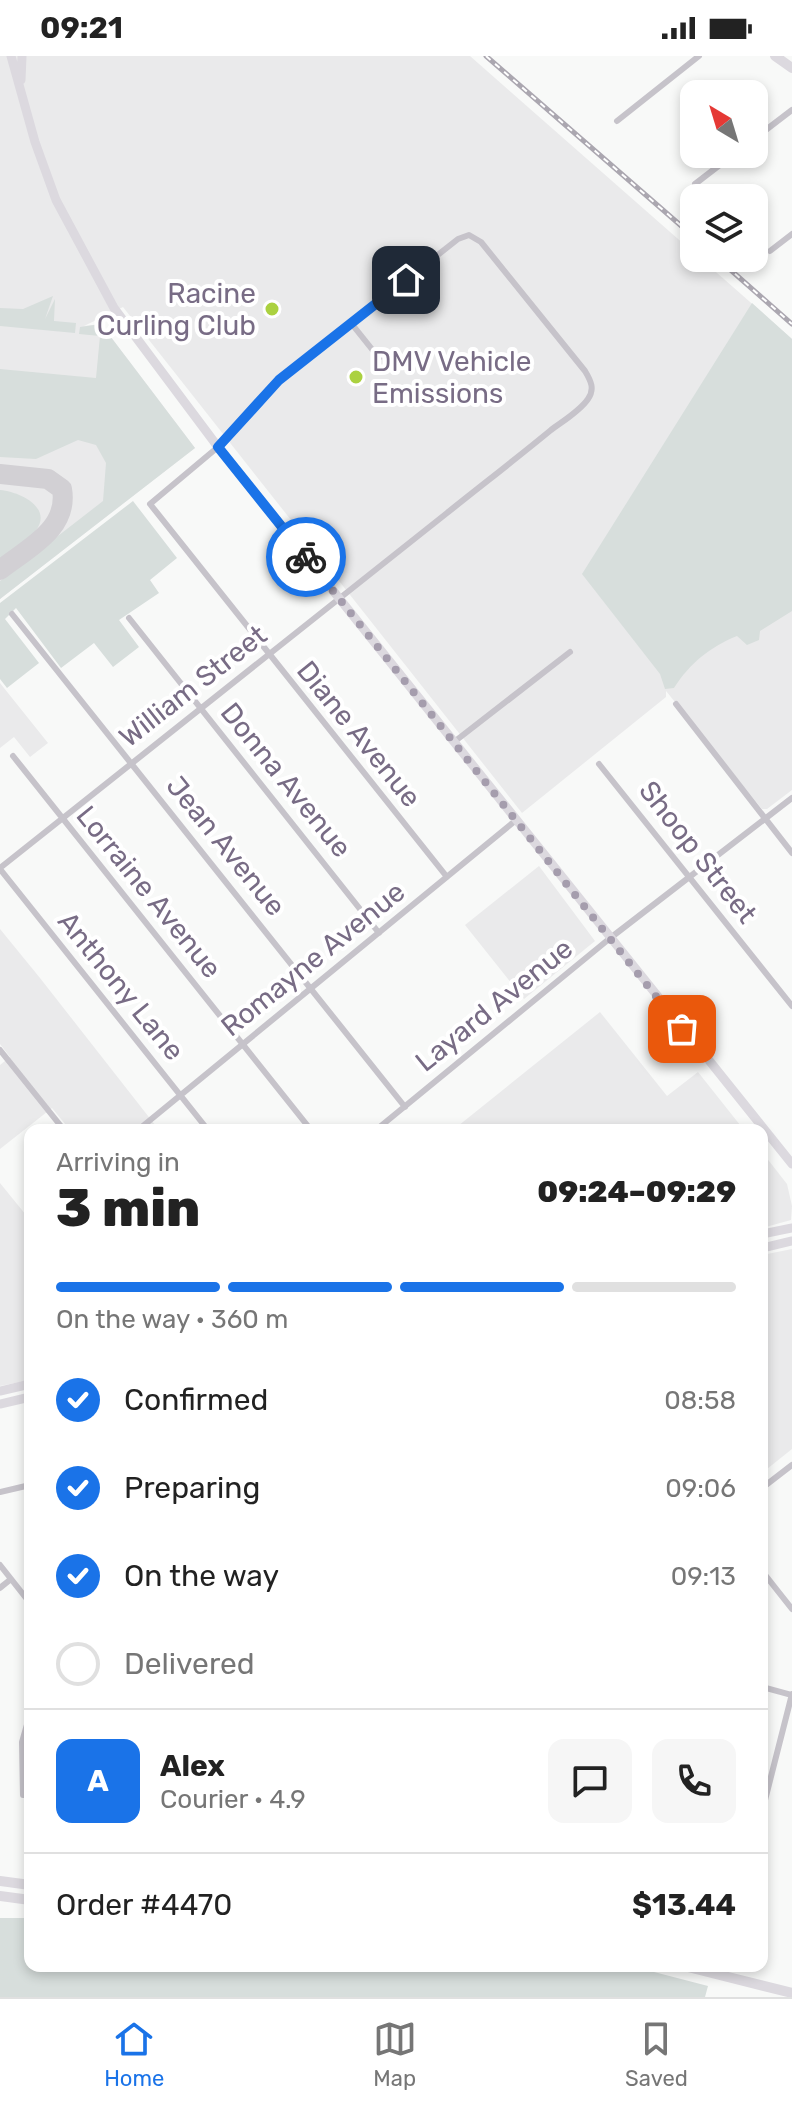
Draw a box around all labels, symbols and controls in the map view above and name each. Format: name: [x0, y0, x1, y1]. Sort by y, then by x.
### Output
text: 09:21: [40, 10, 123, 46]
north arrow: [680, 80, 768, 168]
map controls: [680, 80, 768, 272]
button: layers: [680, 184, 768, 272]
pin: [372, 246, 440, 314]
icon: home: [384, 258, 428, 302]
place label: Racine Curling Club: [97, 277, 256, 342]
marker: Racine Curling Club: [263, 300, 281, 318]
place label: DMV Vehicle Emissions: [372, 345, 532, 410]
marker: DMV Vehicle Emissions: [347, 368, 365, 386]
courier: [266, 517, 346, 597]
icon: bike: [284, 535, 328, 579]
street label: William Street: [113, 618, 273, 754]
street label: Diane Avenue: [290, 654, 428, 814]
street label: Donna Avenue: [214, 696, 358, 864]
street label: Jean Avenue: [160, 770, 292, 922]
street label: Shoop Street: [632, 774, 764, 930]
street label: Lorraine Avenue: [70, 799, 228, 985]
street label: Romayne Avenue: [215, 875, 411, 1043]
street label: Anthony Lane: [51, 905, 191, 1067]
street label: Layard Avenue: [409, 932, 579, 1078]
pin: [648, 995, 716, 1063]
icon: bag: [660, 1007, 704, 1051]
text: Arriving in: [56, 1147, 180, 1178]
text: 09:24–09:29: [537, 1174, 736, 1210]
text: 3 min: [56, 1177, 200, 1239]
text: On the way · 360 m: [56, 1304, 288, 1335]
icon: check: [56, 1378, 100, 1422]
text: Confirmed: [124, 1382, 268, 1418]
text: 08:58: [664, 1385, 736, 1416]
icon: check: [56, 1466, 100, 1510]
text: Preparing: [124, 1470, 260, 1506]
text: 09:06: [665, 1473, 736, 1504]
icon: check: [56, 1554, 100, 1598]
text: On the way: [124, 1558, 279, 1594]
text: 09:13: [671, 1561, 736, 1592]
text: Delivered: [124, 1646, 255, 1682]
button: chat: [548, 1739, 632, 1823]
button: phone: [652, 1739, 736, 1823]
text: Alex: [160, 1748, 225, 1784]
text: A: [87, 1763, 109, 1799]
text: Courier · 4.9: [160, 1784, 306, 1815]
text: Order #4470: [56, 1887, 232, 1923]
text: $13.44: [632, 1887, 736, 1923]
tab: Home: [104, 2017, 164, 2092]
tab: Map: [373, 2017, 417, 2092]
tab: Saved: [625, 2017, 688, 2092]

